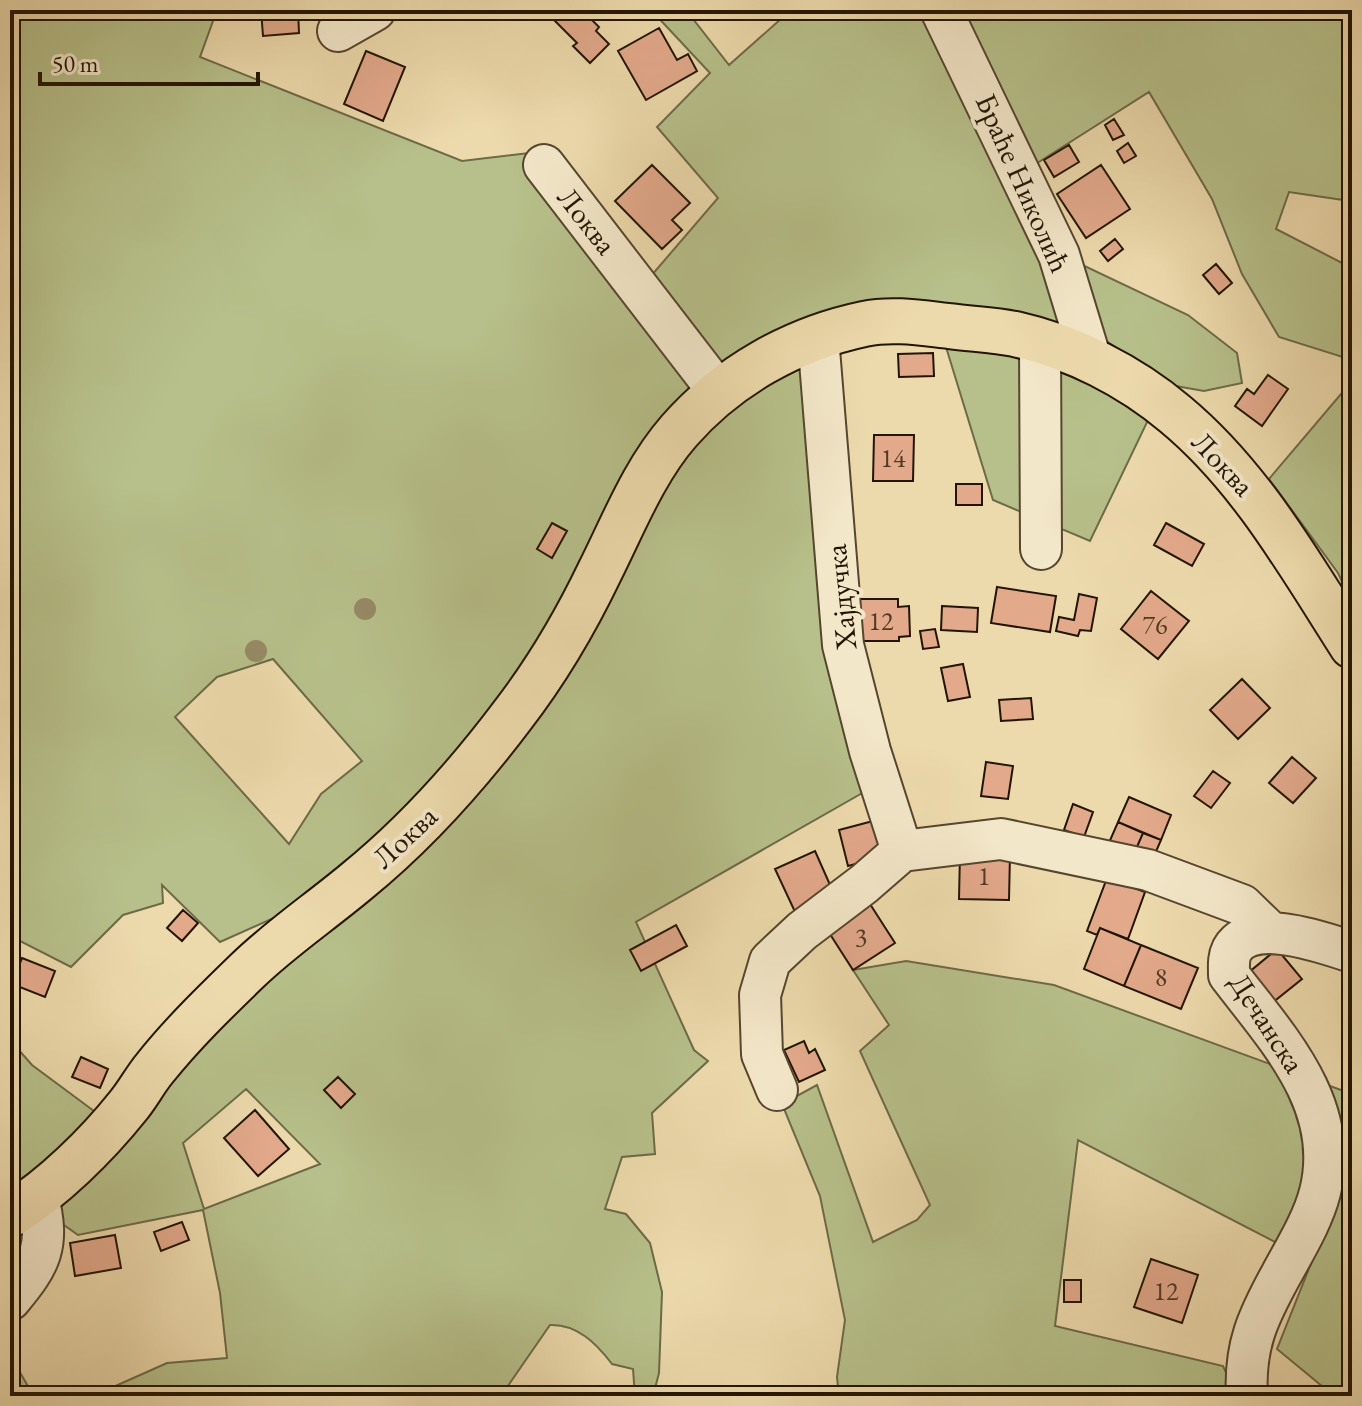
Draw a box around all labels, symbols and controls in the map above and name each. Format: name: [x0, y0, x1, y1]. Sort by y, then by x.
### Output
scale bar: [40, 36, 258, 86]
text: 50 m: [52, 48, 99, 79]
street label: Браће Николић: [967, 87, 1080, 278]
street label: Локва: [549, 179, 626, 262]
street label: Локва: [1183, 423, 1263, 504]
house number: 14: [881, 441, 906, 475]
street label: Хајдучка: [816, 542, 866, 653]
house number: 12: [869, 604, 894, 638]
house number: 76: [1143, 608, 1167, 642]
street label: Локва: [364, 797, 445, 877]
house number: 1: [978, 859, 990, 893]
house number: 3: [855, 920, 867, 954]
house number: 8: [1155, 960, 1167, 994]
street label: Дечанска: [1221, 965, 1314, 1080]
house number: 12: [1154, 1274, 1179, 1308]

